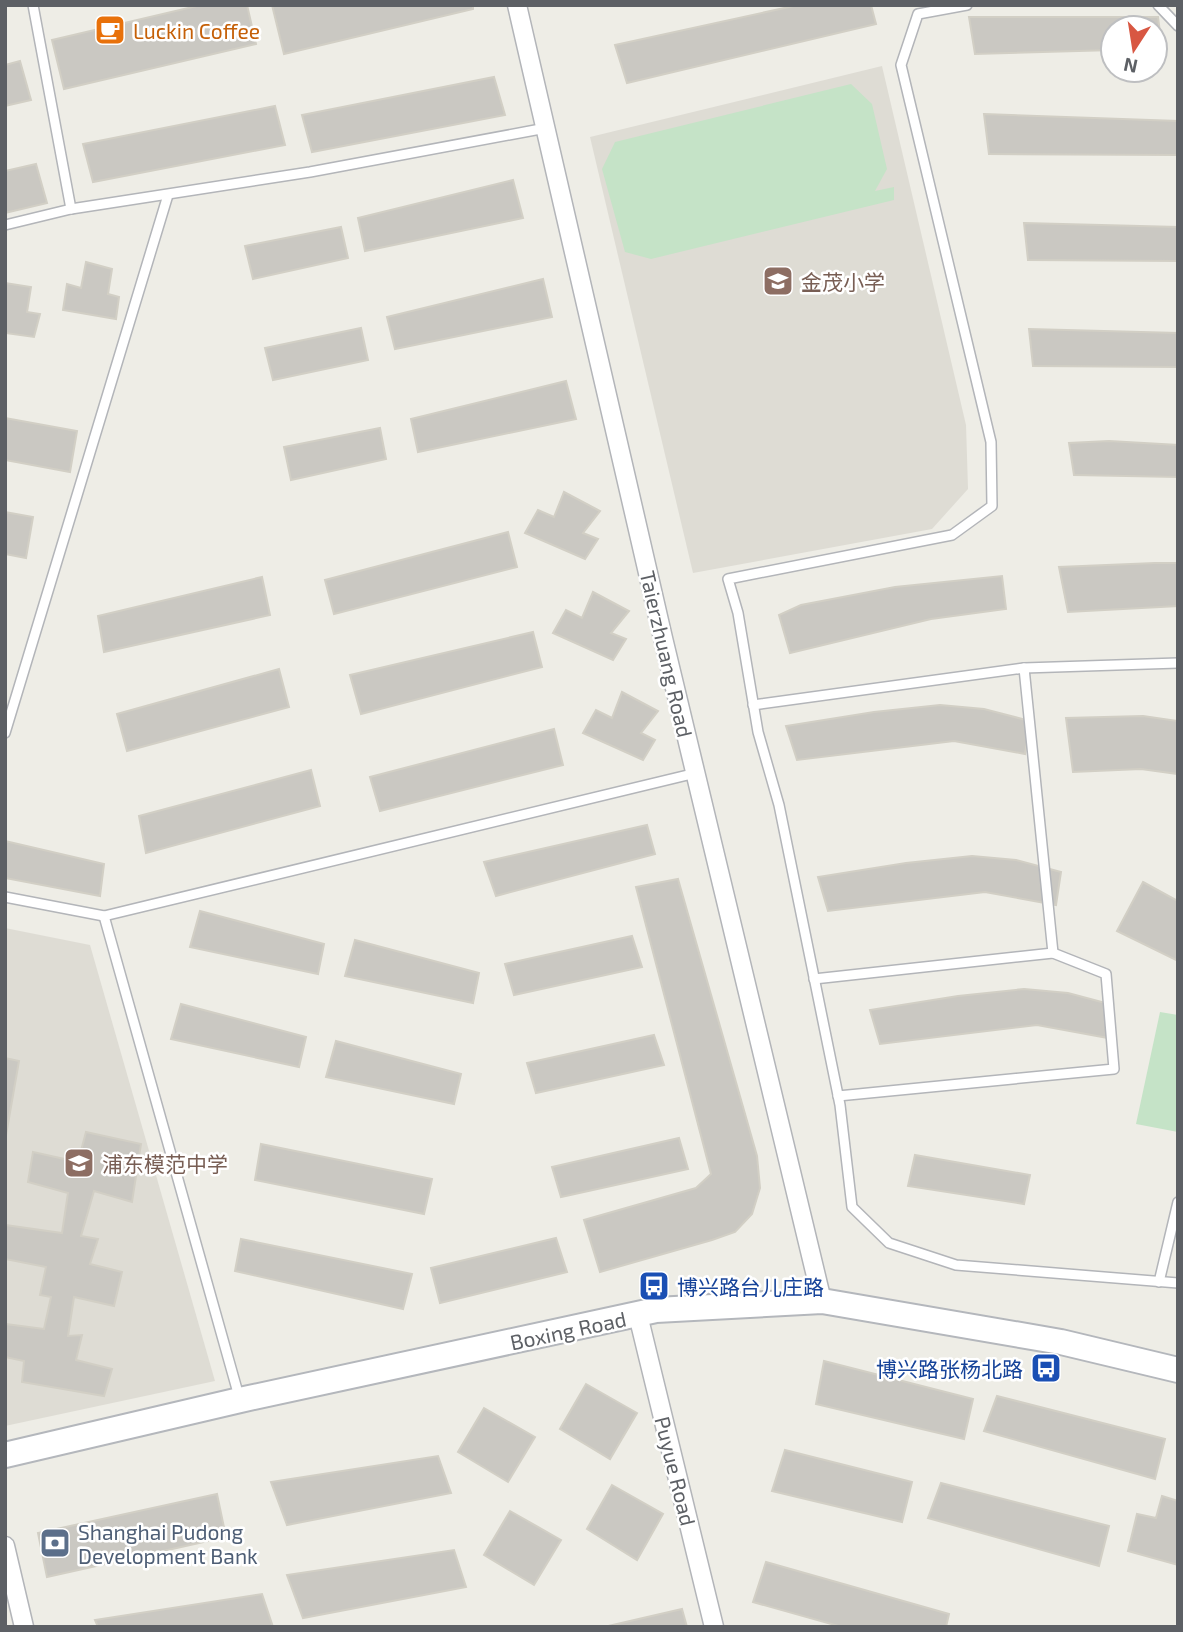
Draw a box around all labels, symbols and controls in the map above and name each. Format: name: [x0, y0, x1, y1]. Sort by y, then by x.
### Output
cafe icon: Luckin Coffee: [93, 13, 127, 47]
north arrow: [1099, 14, 1169, 84]
place label: Luckin Coffee: [133, 18, 260, 43]
text: N: [1121, 53, 1139, 79]
school or university icon: 金茂小学: [761, 264, 795, 298]
place label: 金茂小学: [801, 269, 885, 294]
street label: Taierzhuang Road: [636, 568, 698, 740]
school or university icon: 浦东模范中学: [62, 1146, 96, 1180]
place label: 浦东模范中学: [102, 1151, 228, 1176]
bus stop icon: 博兴路台儿庄路: [637, 1269, 671, 1303]
place label: 博兴路台儿庄路: [677, 1274, 824, 1299]
street label: Boxing Road: [508, 1306, 628, 1354]
bus stop icon: 博兴路张杨北路: [1029, 1351, 1063, 1385]
place label: 博兴路张杨北路: [876, 1356, 1023, 1381]
street label: Puyue Road: [650, 1414, 702, 1528]
place label: Shanghai Pudong Development Bank: [78, 1519, 258, 1568]
bank icon: Shanghai Pudong Development Bank: [38, 1526, 72, 1560]

